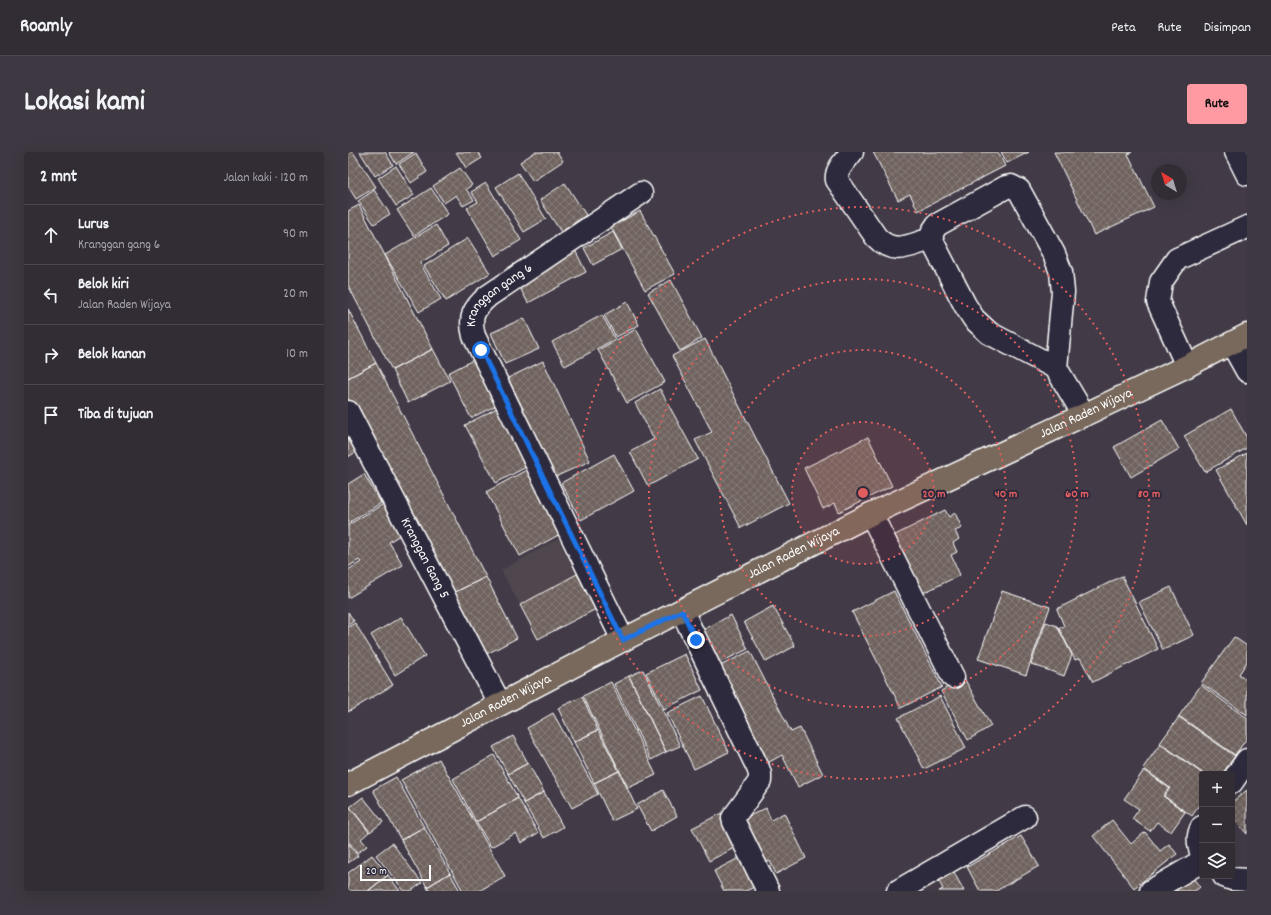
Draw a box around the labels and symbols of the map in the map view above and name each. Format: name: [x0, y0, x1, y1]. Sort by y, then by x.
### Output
north arrow: [1151, 164, 1187, 200]
street label: Kranggan gang 6: [462, 259, 537, 327]
route start: [472, 341, 490, 359]
street label: Jalan Raden Wijaya: [1037, 383, 1136, 444]
centre of rings: [856, 486, 870, 500]
text: 20 m: [923, 486, 945, 503]
text: 40 m: [995, 486, 1017, 503]
text: 60 m: [1065, 486, 1089, 503]
text: 80 m: [1138, 486, 1160, 503]
street label: Kranggan Gang 5: [395, 514, 454, 603]
street label: Jalan Raden Wijaya: [745, 521, 843, 585]
route end: [687, 631, 705, 649]
street label: Jalan Raden Wijaya: [457, 669, 555, 734]
scale bar: [360, 863, 431, 882]

